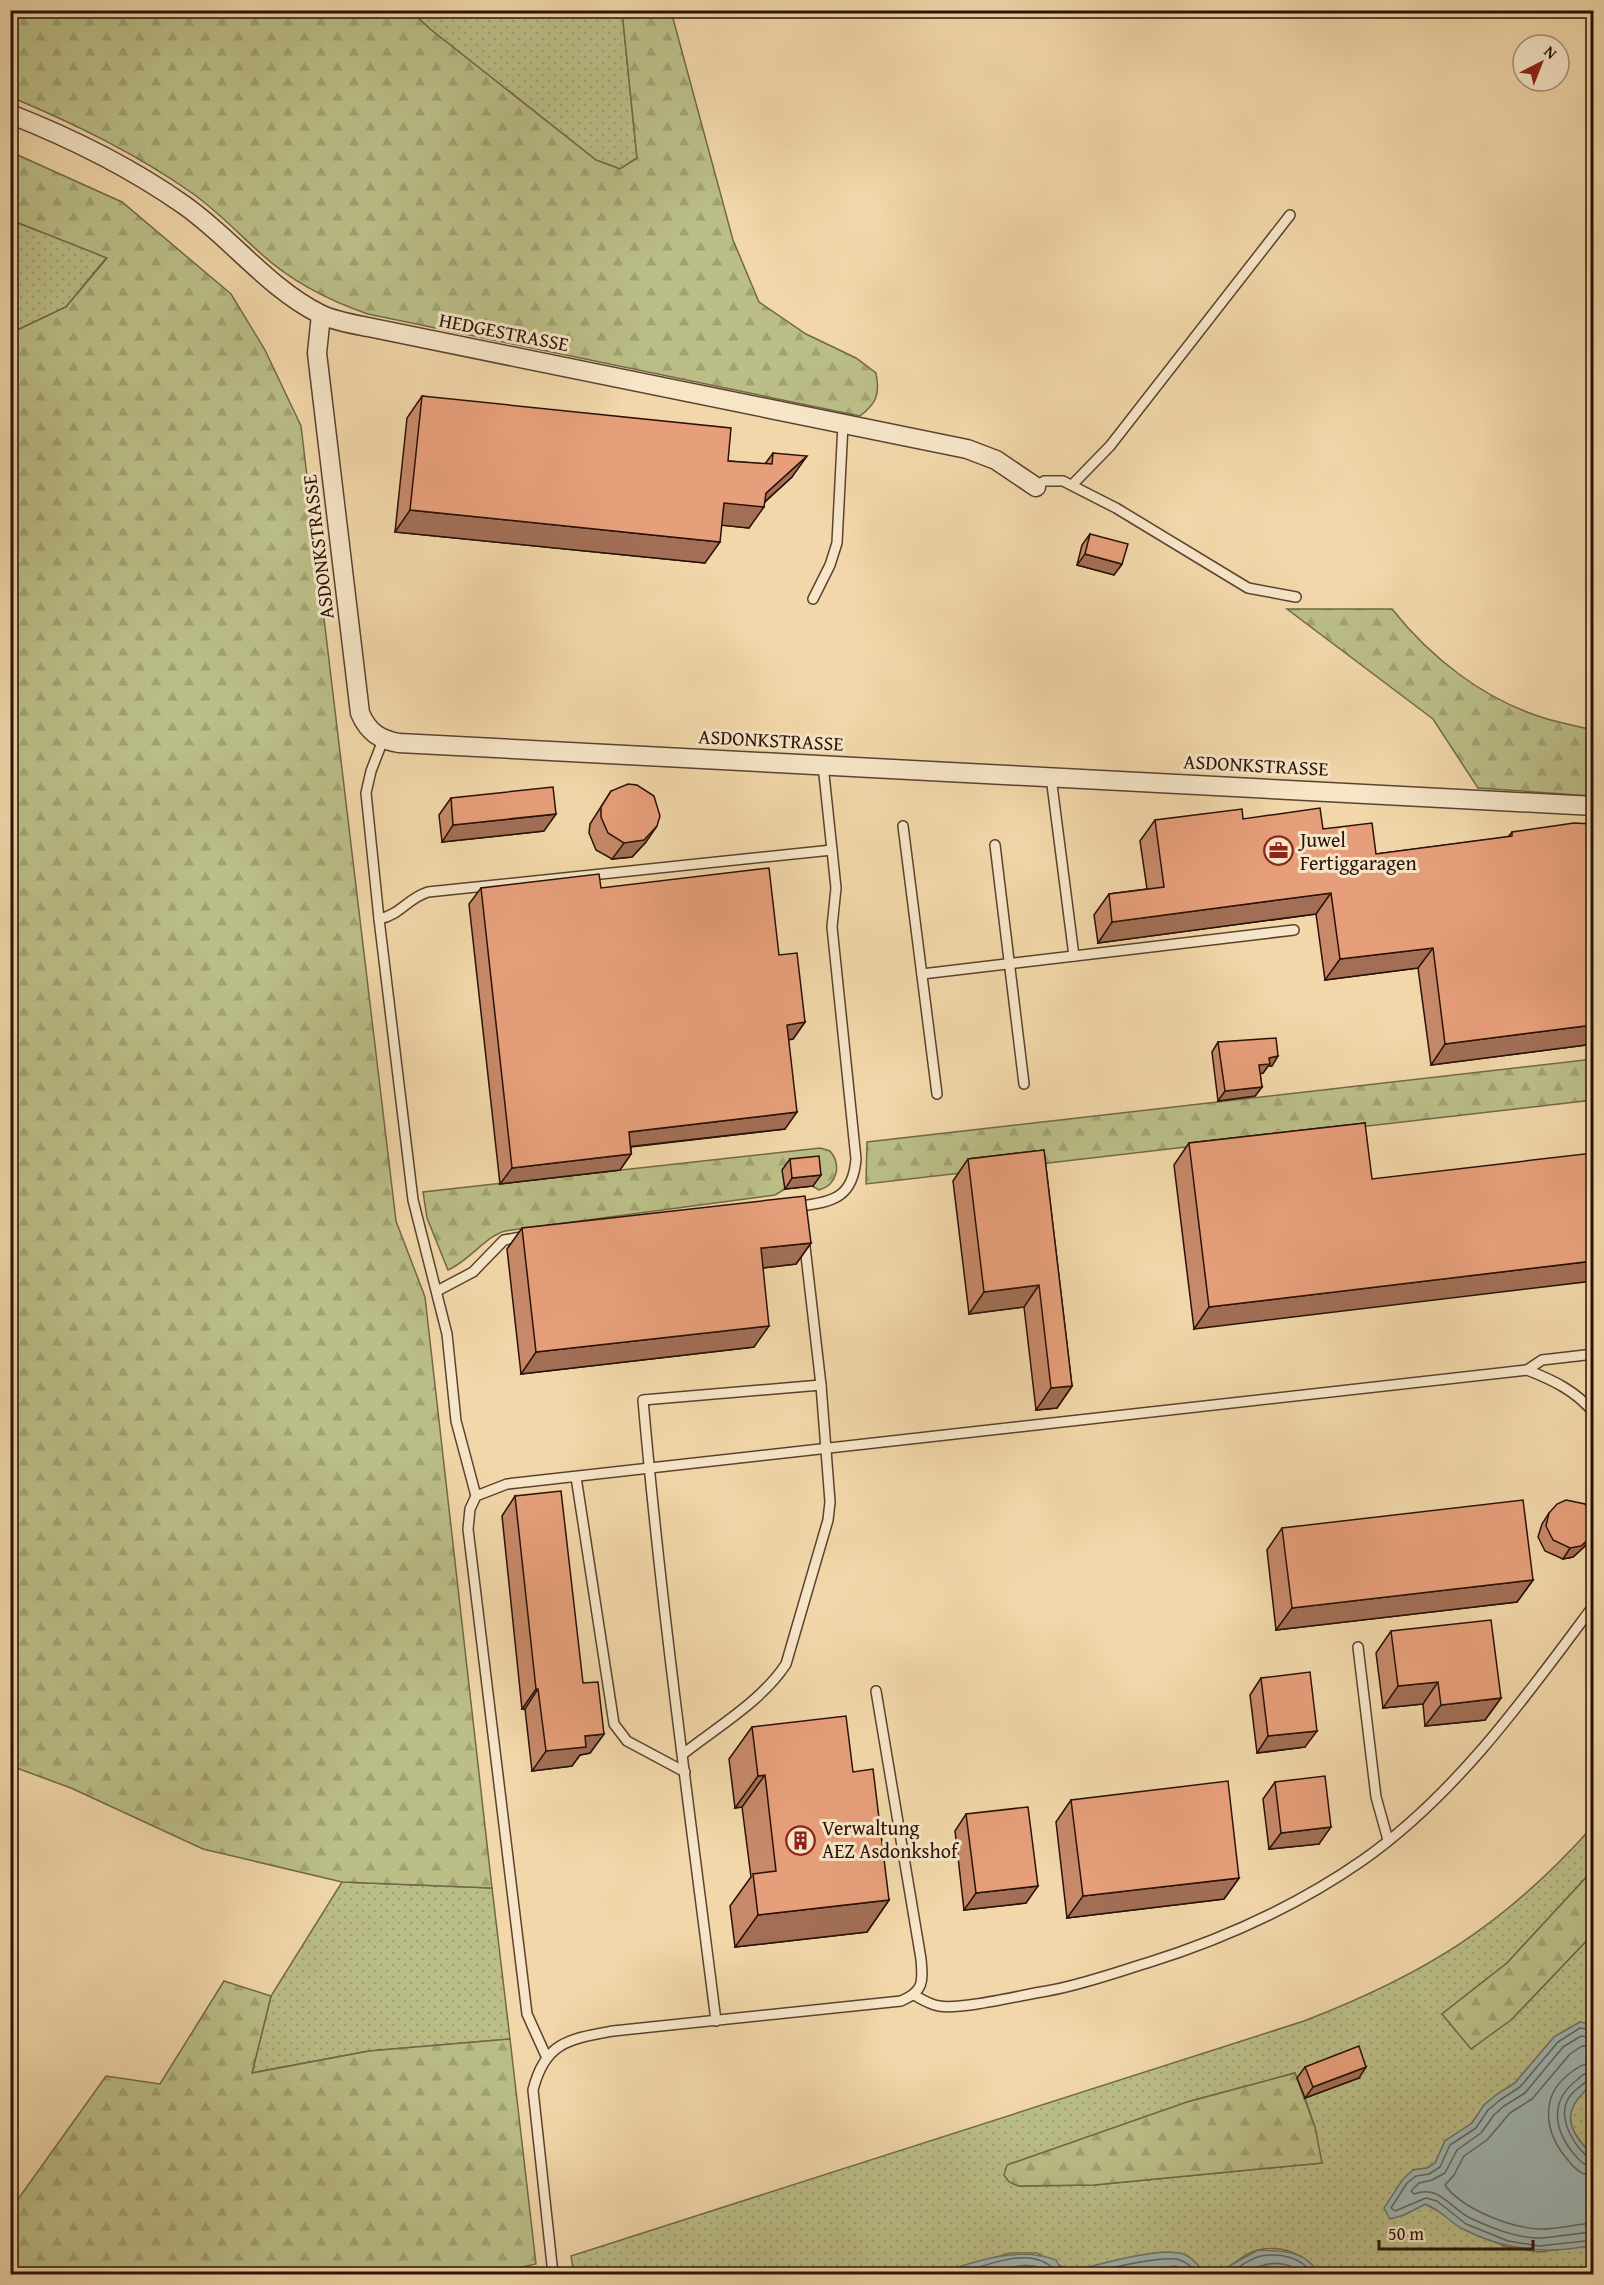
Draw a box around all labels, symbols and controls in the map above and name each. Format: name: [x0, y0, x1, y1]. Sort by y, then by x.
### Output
north arrow: [1511, 33, 1571, 93]
text: N: [1539, 39, 1563, 65]
street label: HEDGESTRASSE: [437, 305, 572, 358]
street label: ASDONKSTRASSE: [294, 473, 341, 621]
street label: ASDONKSTRASSE: [698, 721, 844, 758]
street label: ASDONKSTRASSE: [1183, 746, 1329, 783]
place label: Juwel Fertiggaragen: [1297, 825, 1417, 877]
office icon: Juwel Fertiggaragen: [1263, 835, 1295, 867]
place label: Verwaltung AEZ Asdonkshof: [822, 1813, 960, 1865]
building icon: Verwaltung AEZ Asdonkshof: [785, 1824, 817, 1856]
scale bar: [1379, 2213, 1534, 2251]
text: 50 m: [1388, 2220, 1424, 2247]

